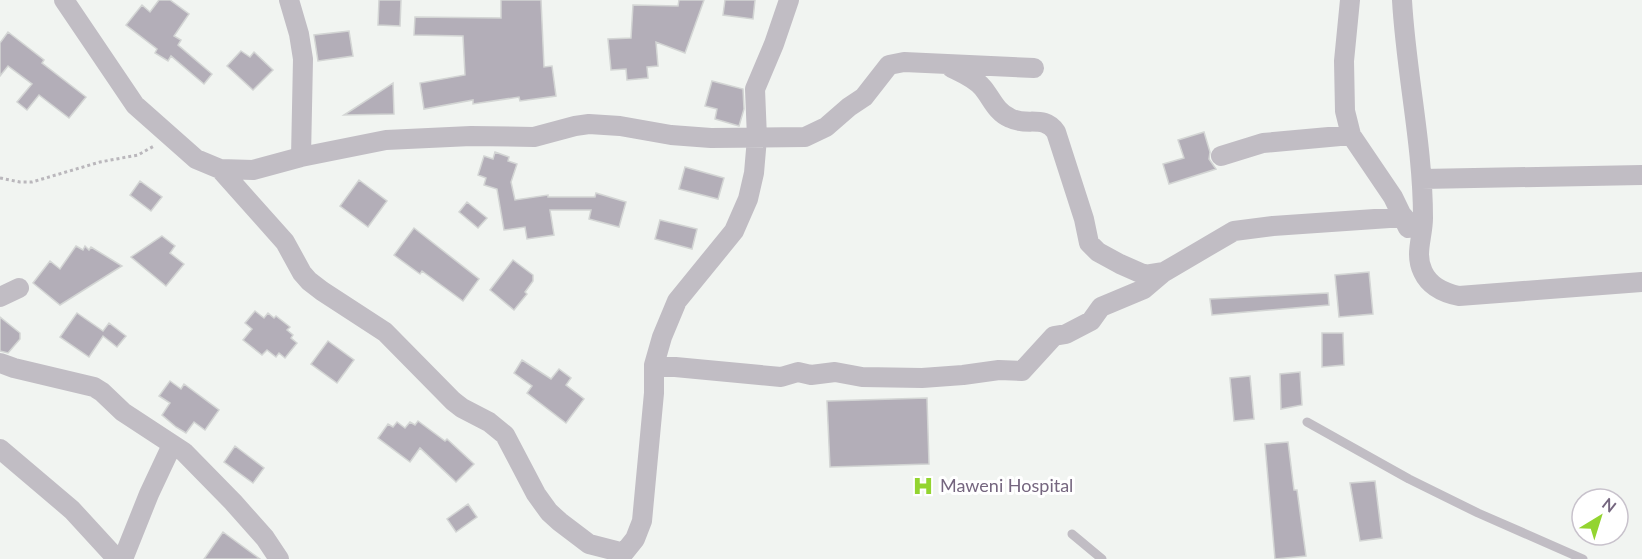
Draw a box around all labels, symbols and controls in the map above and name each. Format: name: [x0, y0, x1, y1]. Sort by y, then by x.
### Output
hospital icon: Maweni Hospital: [911, 474, 935, 498]
place label: Maweni Hospital: [940, 474, 1073, 496]
north arrow: [1570, 487, 1630, 547]
text: N: [1599, 494, 1620, 516]

